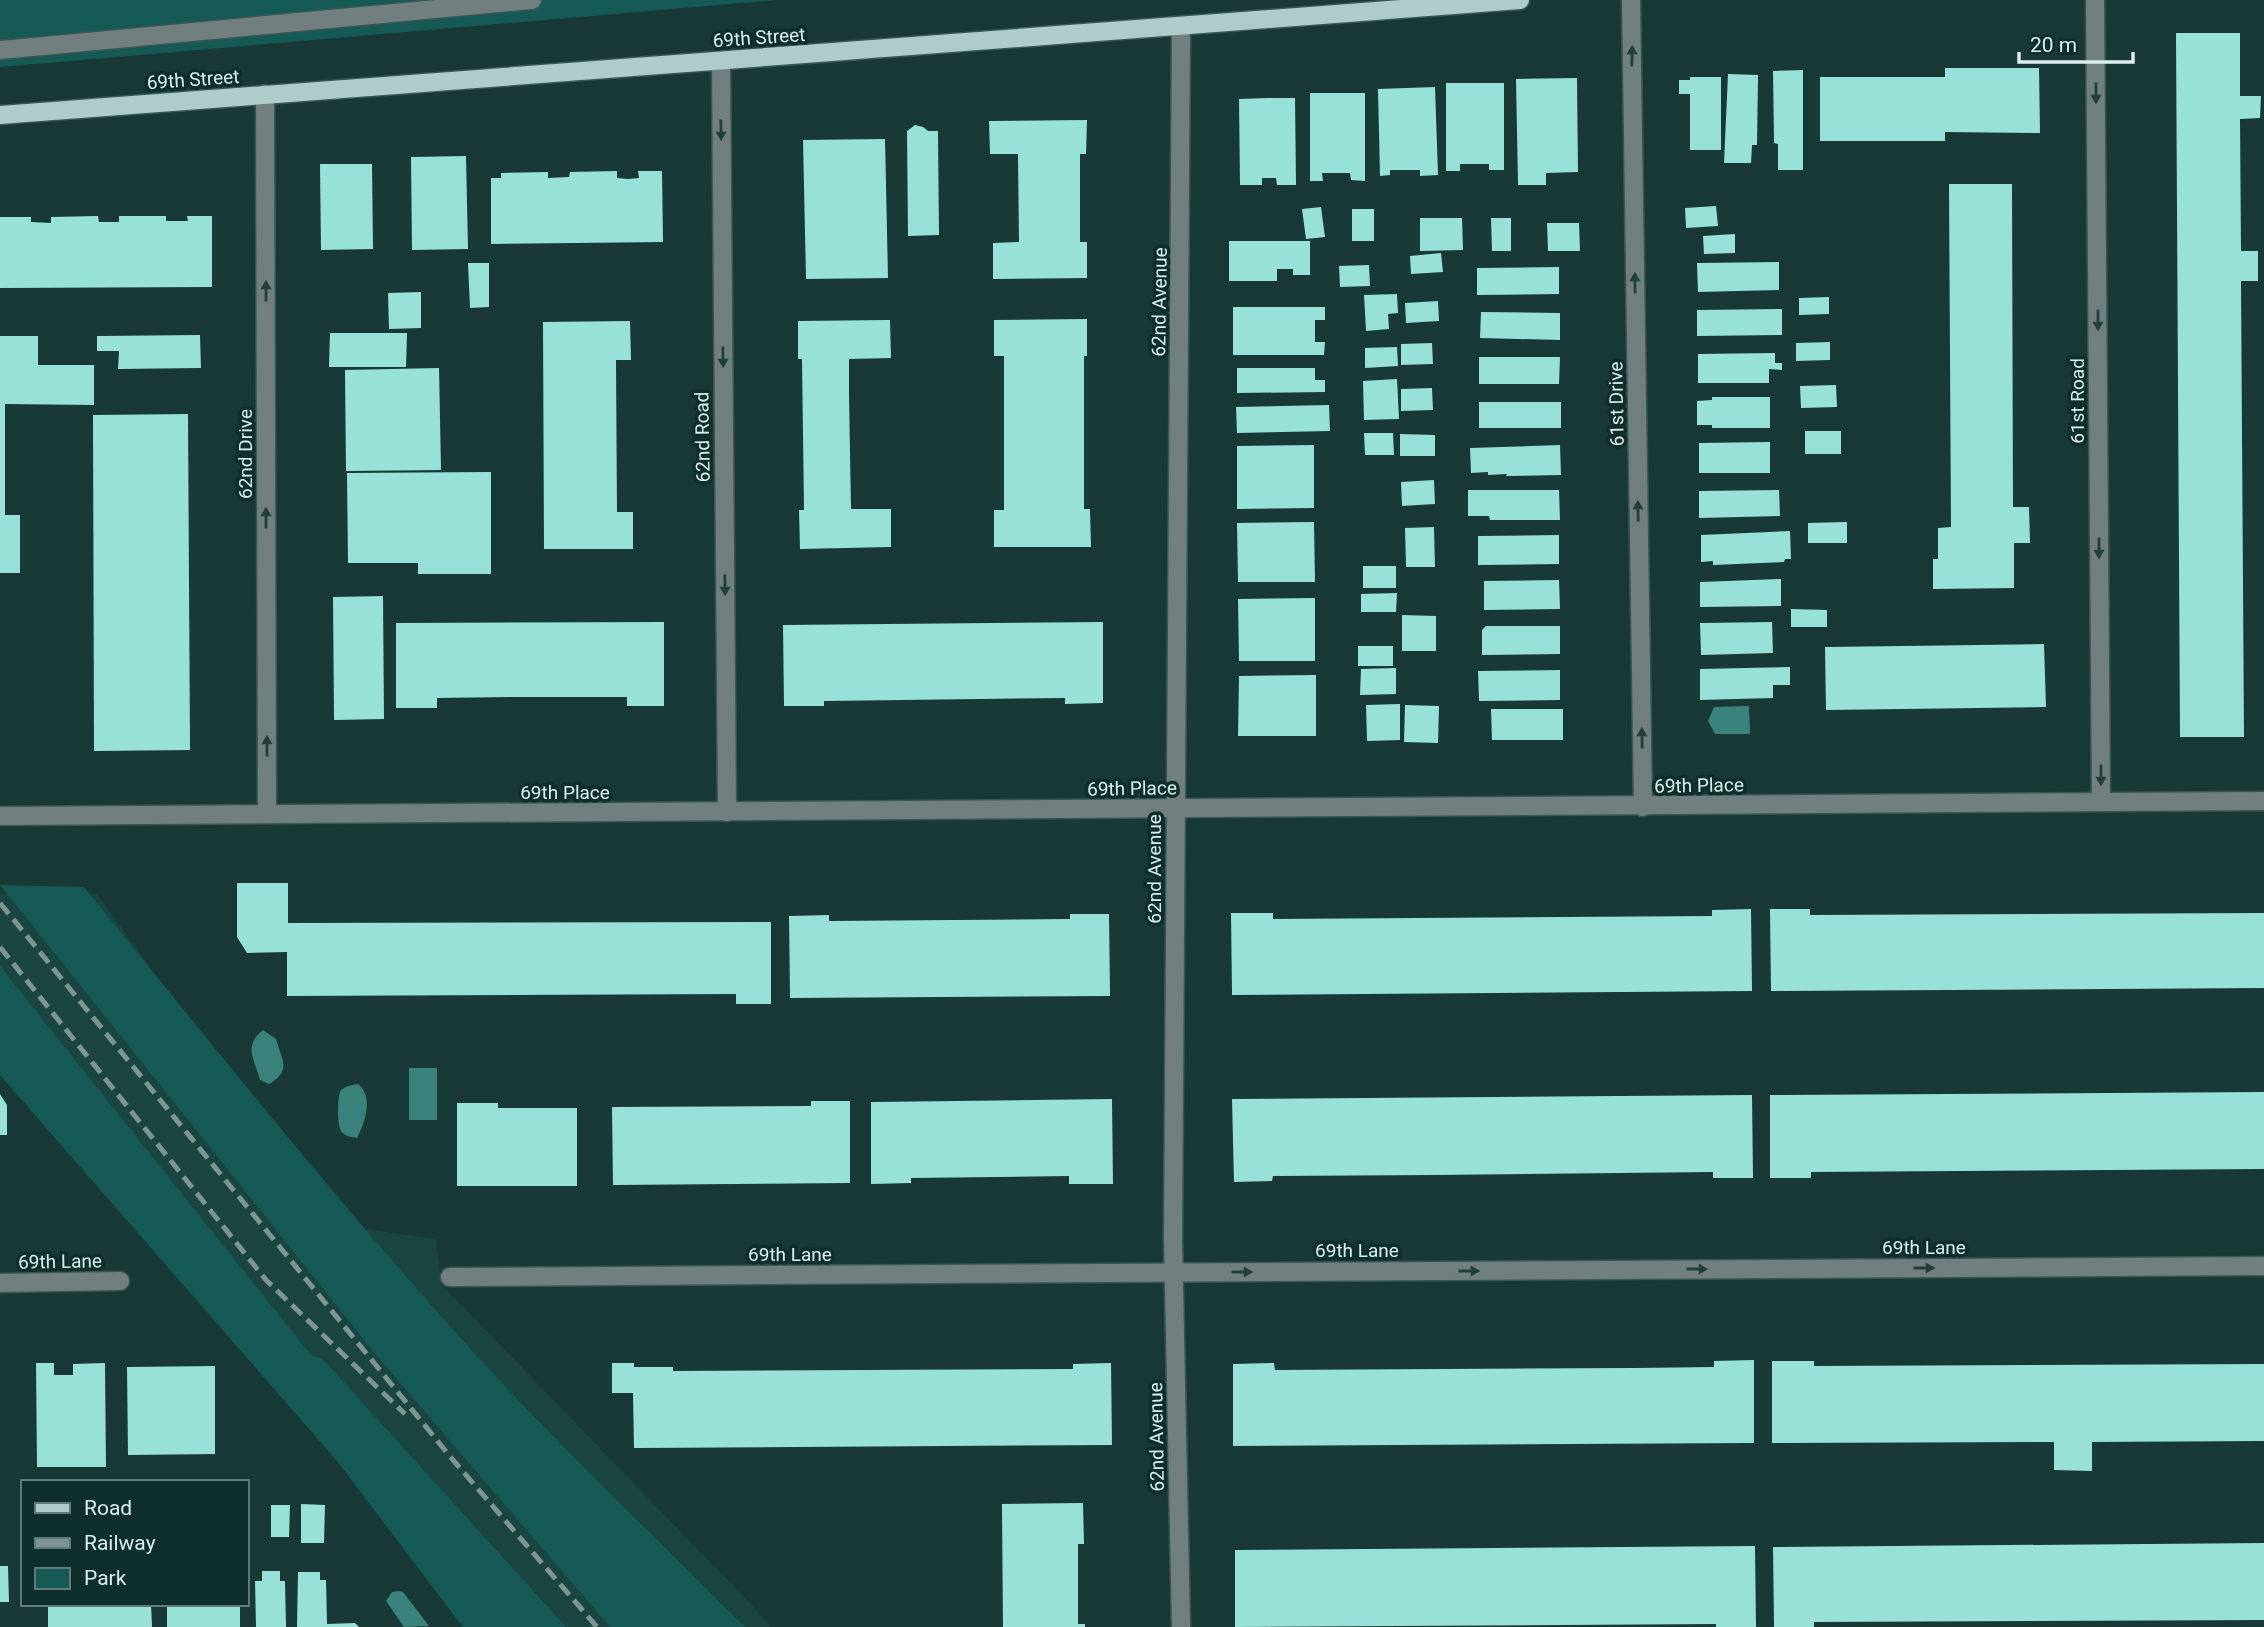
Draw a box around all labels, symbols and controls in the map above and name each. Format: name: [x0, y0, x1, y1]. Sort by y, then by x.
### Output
scale bar: [2019, 21, 2133, 65]
street label: 69th Street: [712, 23, 806, 52]
text: 20 m: [2030, 33, 2077, 57]
one-way arrow: [1626, 45, 1637, 67]
street label: 69th Street: [146, 65, 240, 94]
one-way arrow: [2090, 82, 2102, 104]
one-way arrow: [715, 119, 727, 141]
street label: 62nd Avenue: [1147, 247, 1172, 357]
one-way arrow: [1629, 272, 1640, 294]
one-way arrow: [260, 280, 272, 302]
one-way arrow: [2092, 309, 2103, 331]
one-way arrow: [717, 347, 729, 369]
street label: 61st Road: [2066, 358, 2089, 444]
street label: 61st Drive: [1604, 361, 1629, 447]
street label: 62nd Road: [690, 391, 715, 483]
street label: 62nd Drive: [234, 409, 257, 499]
one-way arrow: [1633, 500, 1644, 522]
one-way arrow: [260, 507, 272, 529]
one-way arrow: [2093, 537, 2105, 559]
one-way arrow: [719, 574, 731, 596]
one-way arrow: [1636, 727, 1648, 749]
one-way arrow: [261, 735, 273, 757]
one-way arrow: [2095, 764, 2107, 786]
street label: 69th Place: [1654, 773, 1744, 798]
street label: 69th Place: [1087, 776, 1177, 801]
street label: 69th Place: [520, 781, 610, 804]
street label: 62nd Avenue: [1143, 814, 1166, 924]
street label: 69th Lane: [1882, 1236, 1966, 1259]
street label: 69th Lane: [1315, 1239, 1399, 1262]
street label: 69th Lane: [748, 1243, 832, 1266]
street label: 69th Lane: [18, 1249, 102, 1274]
one-way arrow: [1913, 1262, 1935, 1274]
one-way arrow: [1686, 1263, 1708, 1275]
one-way arrow: [1458, 1265, 1480, 1277]
one-way arrow: [1231, 1266, 1253, 1278]
street label: 62nd Avenue: [1144, 1382, 1169, 1492]
legend: [21, 1480, 248, 1606]
text: Road: [84, 1496, 132, 1520]
text: Railway: [84, 1531, 156, 1555]
text: Park: [84, 1566, 127, 1590]

